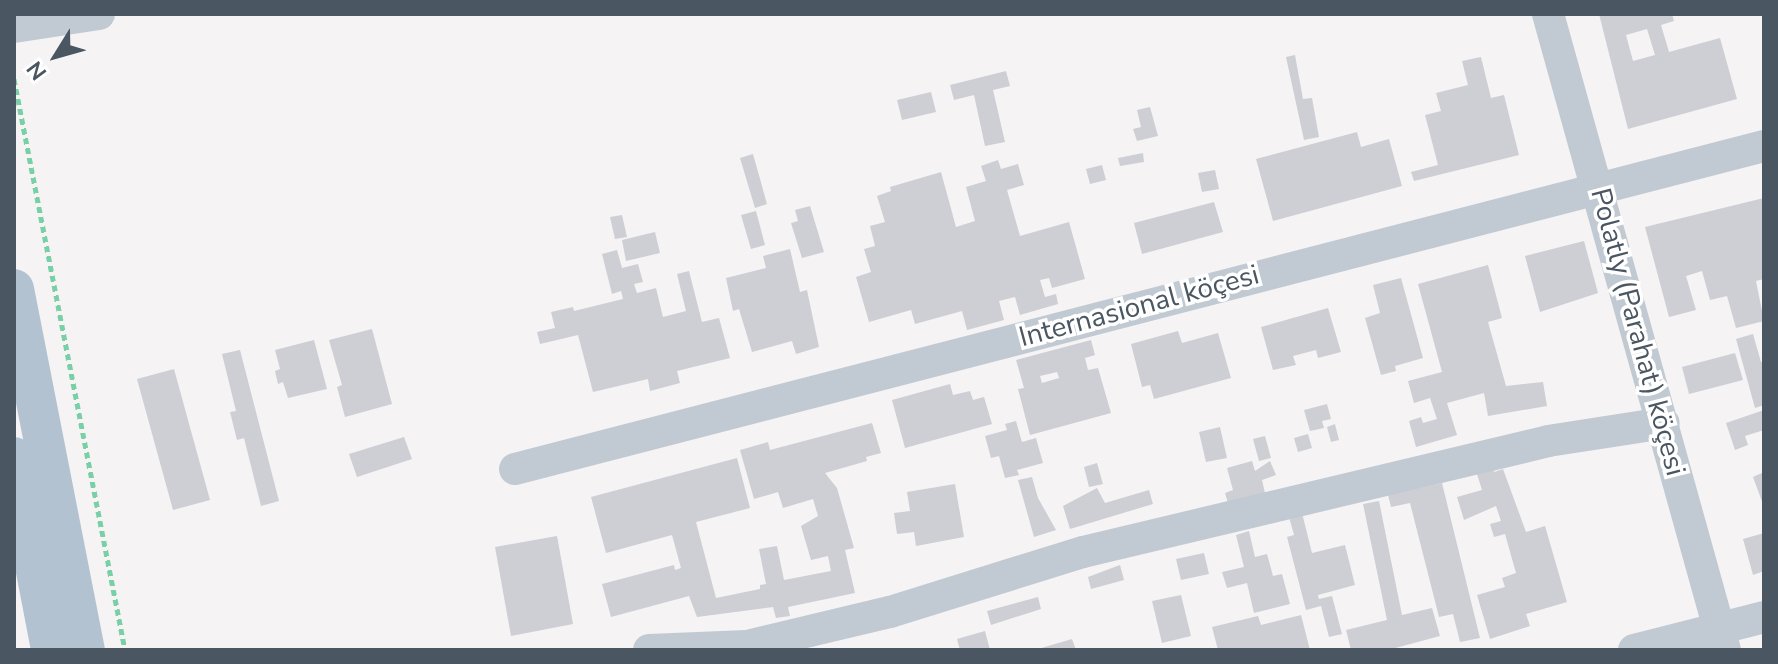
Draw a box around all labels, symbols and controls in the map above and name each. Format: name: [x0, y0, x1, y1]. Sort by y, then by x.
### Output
north arrow: [16, 16, 96, 96]
text: N: [20, 55, 54, 86]
street label: Polatly (Parahat) köçesi: [1583, 185, 1693, 479]
street label: Internasional köçesi: [1015, 258, 1263, 354]

